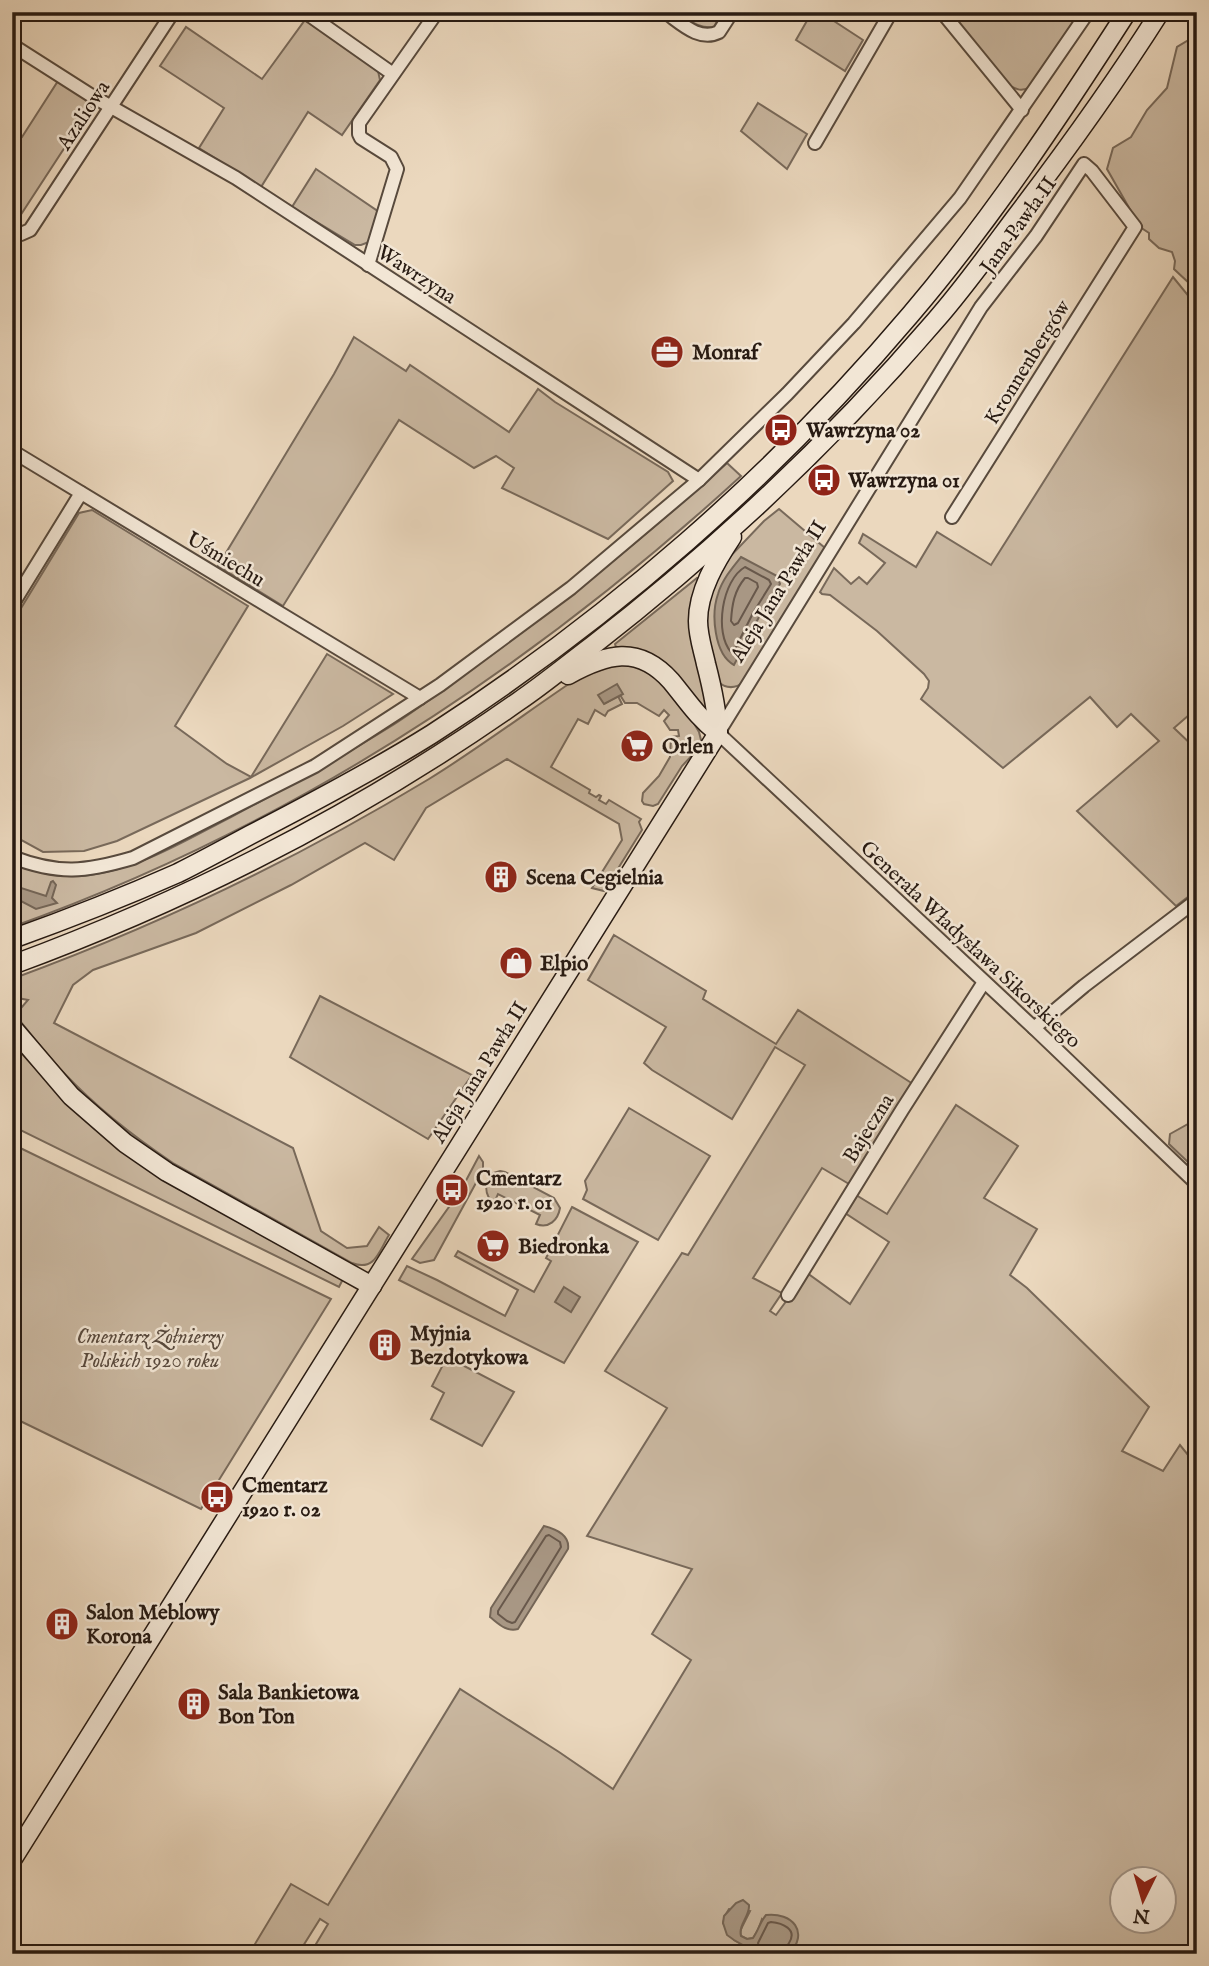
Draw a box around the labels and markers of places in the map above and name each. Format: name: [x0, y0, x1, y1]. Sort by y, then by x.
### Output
office icon: Monraf: [648, 333, 686, 371]
place label: Monraf: [692, 340, 762, 367]
bus stop icon: Wawrzyna 02: [762, 411, 800, 449]
place label: Wawrzyna 02: [805, 418, 920, 445]
bus stop icon: Wawrzyna 01: [805, 461, 843, 499]
place label: Wawrzyna 01: [847, 468, 960, 495]
supermarket icon: Orlen: [618, 727, 656, 765]
place label: Orlen: [662, 734, 714, 761]
building icon: Scena Cegielnia: [482, 858, 520, 896]
place label: Scena Cegielnia: [526, 865, 664, 892]
shop icon: Elpio: [497, 944, 535, 982]
place label: Elpio: [540, 951, 589, 978]
place label: Cmentarz 1920 r. 01: [476, 1166, 562, 1217]
bus stop icon: Cmentarz 1920 r. 01: [433, 1171, 471, 1209]
supermarket icon: Biedronka: [474, 1227, 512, 1265]
place label: Biedronka: [518, 1234, 610, 1261]
place label: Myjnia Bezdotykowa: [410, 1321, 529, 1372]
building icon: Myjnia Bezdotykowa: [366, 1326, 404, 1364]
place label: Cmentarz 1920 r. 02: [242, 1473, 328, 1524]
bus stop icon: Cmentarz 1920 r. 02: [198, 1478, 236, 1516]
place label: Salon Meblowy Korona: [86, 1600, 220, 1651]
building icon: Salon Meblowy Korona: [43, 1605, 81, 1643]
place label: Sala Bankietowa Bon Ton: [218, 1680, 360, 1731]
building icon: Sala Bankietowa Bon Ton: [175, 1685, 213, 1723]

